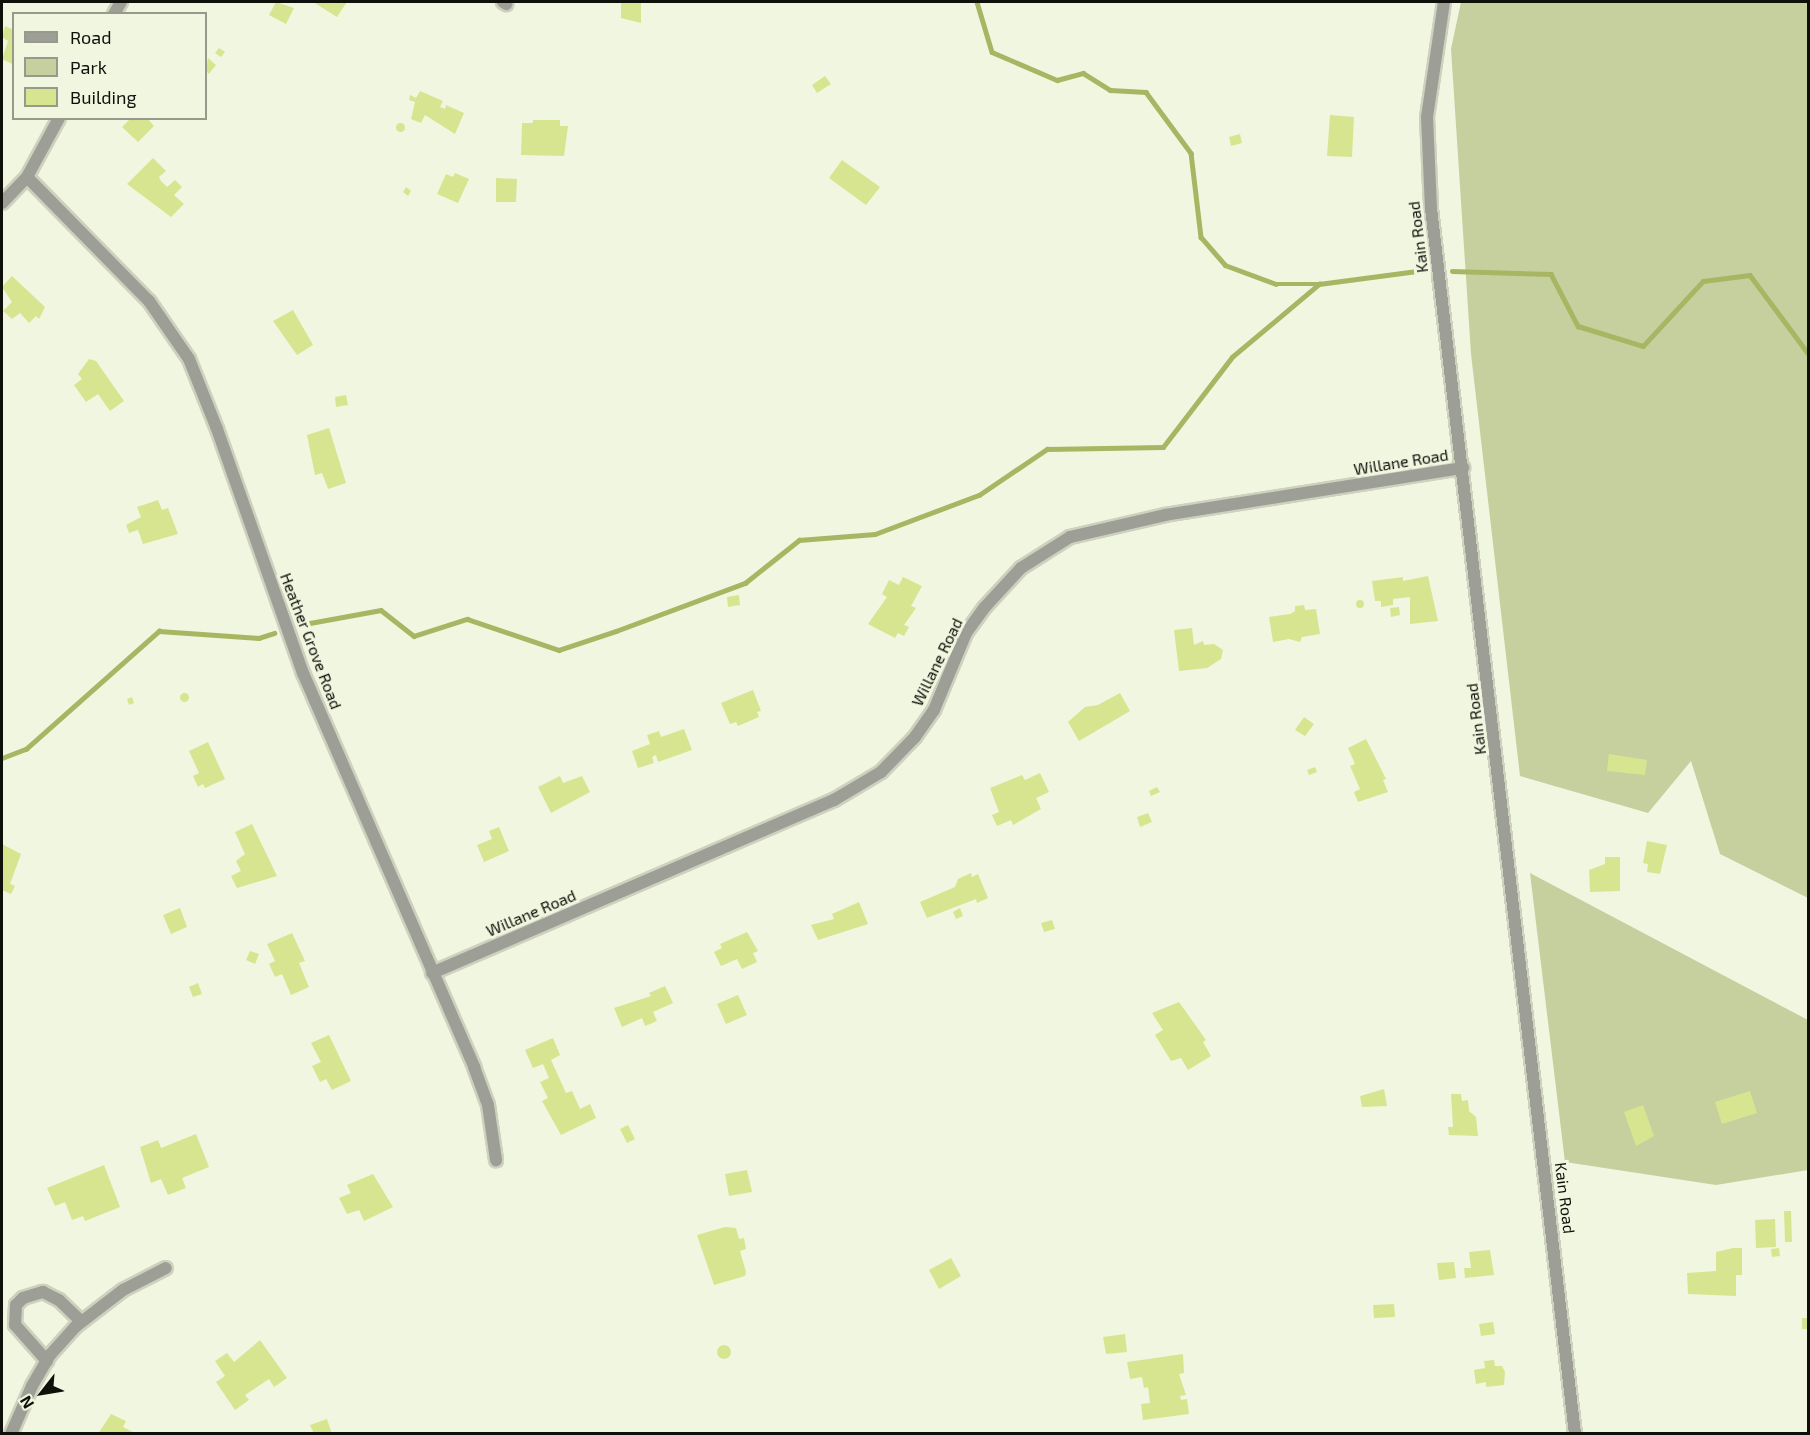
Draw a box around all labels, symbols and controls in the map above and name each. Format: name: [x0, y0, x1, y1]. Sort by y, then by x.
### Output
legend: [12, 12, 207, 120]
text: Road: [70, 26, 111, 48]
text: Park: [70, 56, 107, 78]
text: Building: [70, 86, 137, 108]
street label: Kain Road: [1404, 200, 1432, 274]
street label: Willane Road: [1352, 445, 1450, 479]
street label: Heather Grove Road: [276, 570, 346, 712]
street label: Willane Road: [907, 615, 967, 709]
street label: Kain Road: [1462, 682, 1490, 756]
street label: Willane Road: [483, 885, 579, 941]
street label: Kain Road: [1551, 1161, 1579, 1235]
north arrow: [12, 1363, 72, 1423]
text: N: [15, 1393, 37, 1412]

